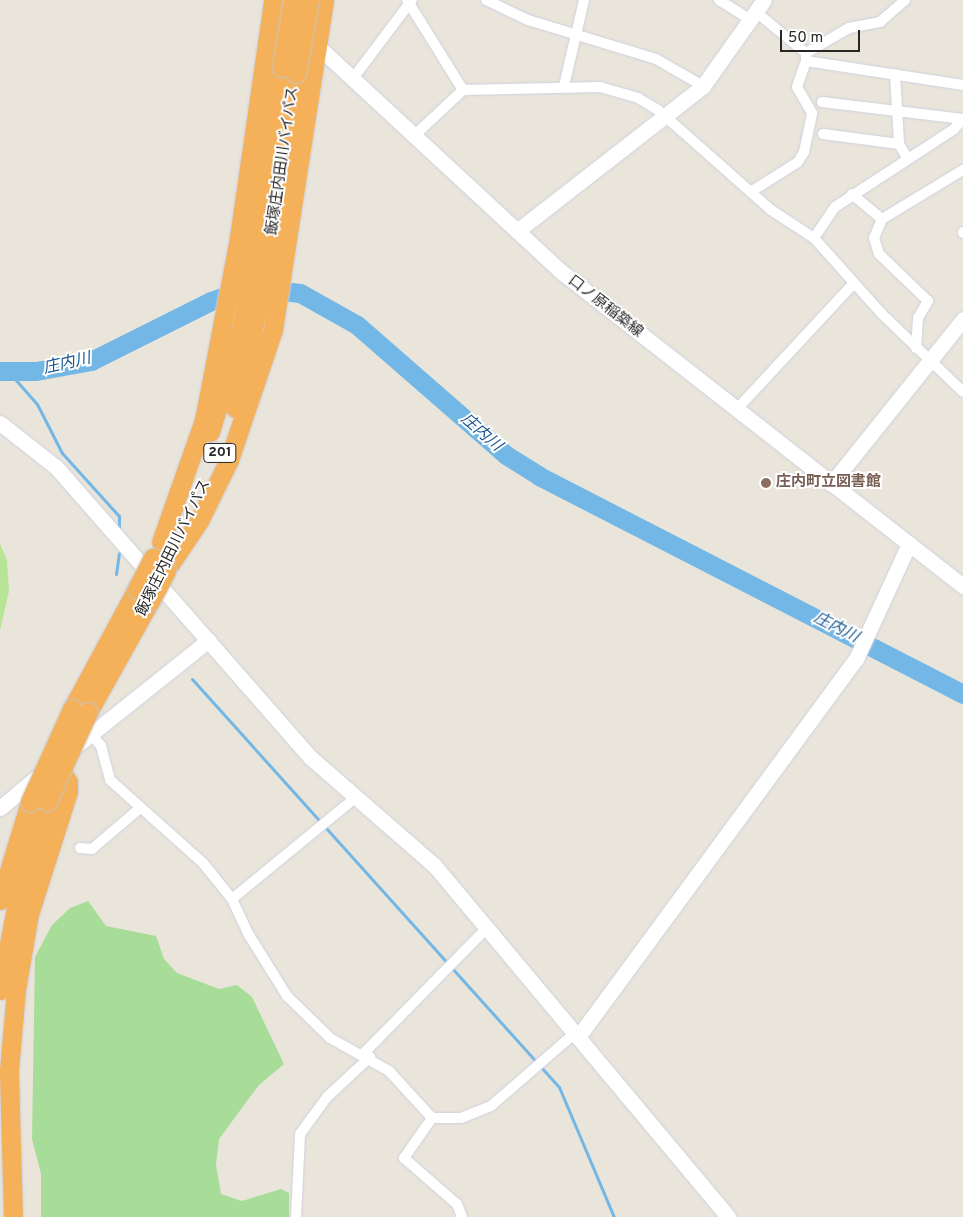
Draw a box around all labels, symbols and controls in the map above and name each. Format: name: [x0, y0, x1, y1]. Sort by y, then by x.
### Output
scale bar: [783, 20, 863, 52]
text: 50 m: [788, 29, 823, 48]
street label: 飯塚庄内田川バイパス: [264, 85, 302, 237]
street label: 口ノ原稲築線: [564, 272, 646, 342]
water label: 庄内川: [41, 349, 93, 379]
water label: 庄内川: [457, 410, 505, 456]
road number: 201: [202, 442, 238, 464]
place label: 庄内町立図書館: [776, 474, 881, 492]
street label: 飯塚庄内田川バイパス: [133, 477, 215, 619]
marker: 庄内町立図書館: [760, 477, 772, 489]
water label: 庄内川: [810, 609, 862, 647]

